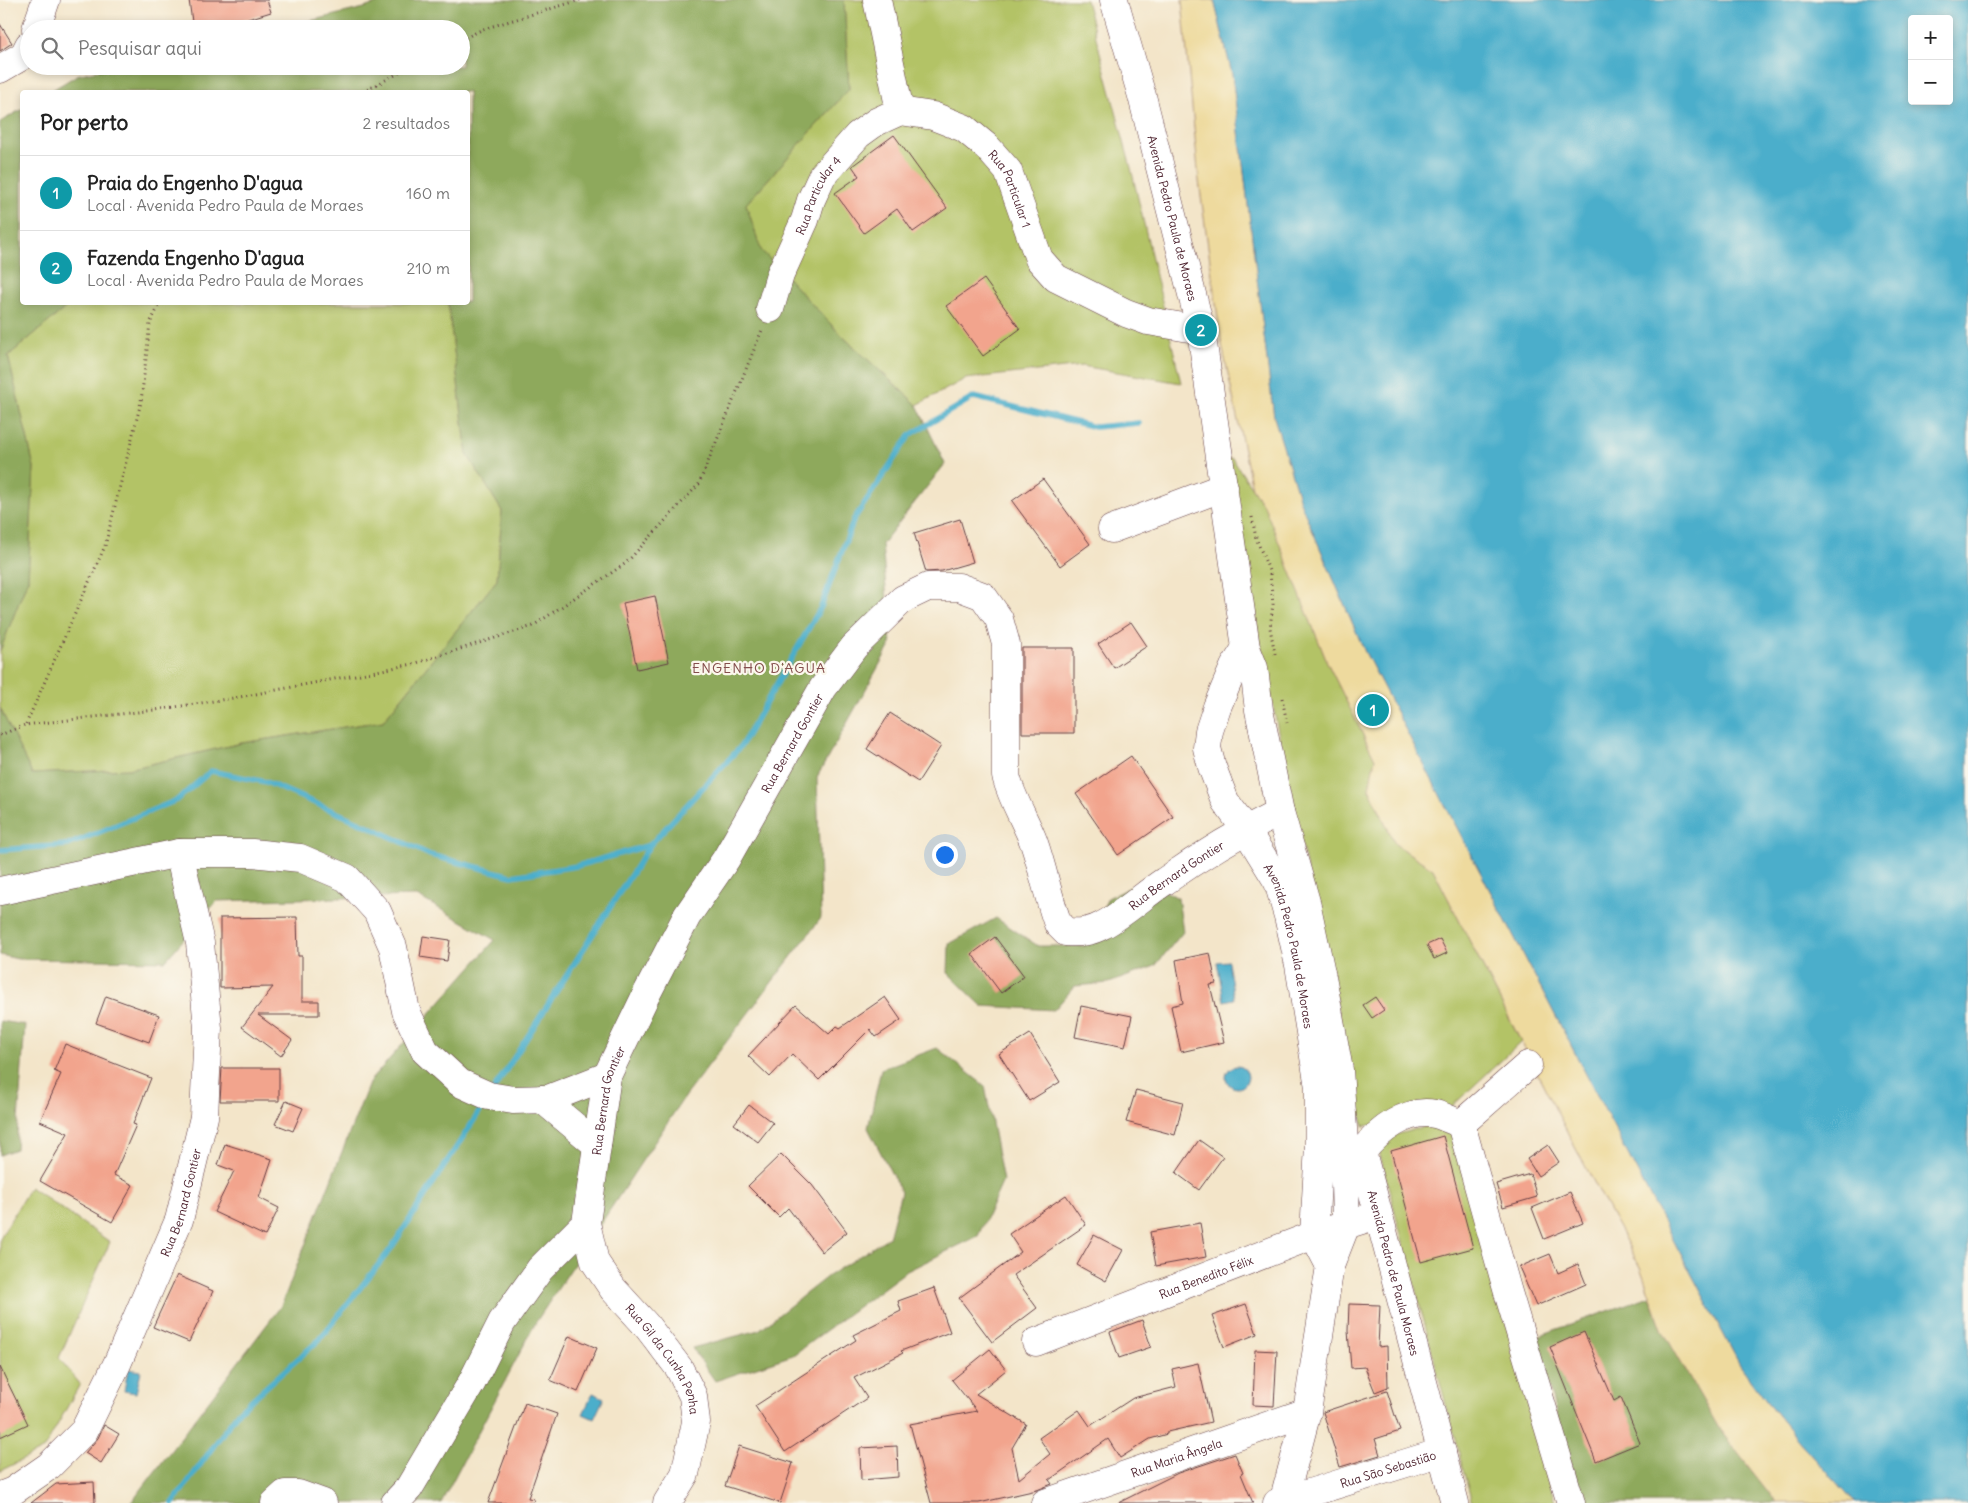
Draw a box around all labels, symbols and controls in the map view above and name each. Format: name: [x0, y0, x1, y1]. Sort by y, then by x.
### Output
map controls: [1908, 15, 1953, 105]
button: +: [1908, 15, 1953, 60]
search box: [20, 20, 470, 75]
icon: search: [38, 34, 66, 62]
text: Pesquisar aqui: [78, 36, 202, 60]
button: −: [1908, 60, 1953, 105]
text: Por perto: [40, 109, 128, 136]
text: 2 resultados: [362, 113, 450, 133]
street label: Avenida Pedro Paula de Moraes: [1145, 134, 1201, 303]
street label: Rua Particular 1: [985, 147, 1035, 229]
street label: Rua Particular 4: [792, 153, 844, 237]
text: Praia do Engenho D'agua: [87, 171, 303, 195]
text: 1: [53, 183, 59, 203]
text: 160 m: [406, 183, 450, 203]
text: Local · Avenida Pedro Paula de Moraes: [87, 195, 363, 215]
text: Fazenda Engenho D'agua: [87, 246, 304, 270]
text: 2: [52, 258, 60, 278]
text: 210 m: [407, 258, 450, 278]
text: Local · Avenida Pedro Paula de Moraes: [87, 270, 363, 290]
pin: 2: [1185, 311, 1217, 349]
district label: ENGENHO D'AGUA: [692, 659, 826, 677]
street label: Rua Bernard Gontier: [758, 690, 826, 796]
pin: 1: [1357, 691, 1389, 729]
street label: Rua Bernard Gontier: [1125, 837, 1227, 913]
your location: [932, 842, 958, 868]
street label: Avenida Pedro Paula de Moraes: [1261, 861, 1317, 1030]
street label: Rua Bernard Gontier: [588, 1043, 628, 1156]
street label: Rua Bernard Gontier: [157, 1147, 204, 1259]
street label: Avenida Pedro de Paula Moraes: [1365, 1189, 1423, 1357]
street label: Rua Benedito Félix: [1157, 1252, 1255, 1301]
street label: Rua Gil da Cunha Penha: [623, 1300, 703, 1415]
street label: Rua Maria Ângela: [1129, 1435, 1224, 1480]
street label: Rua São Sebastião: [1338, 1447, 1438, 1491]

